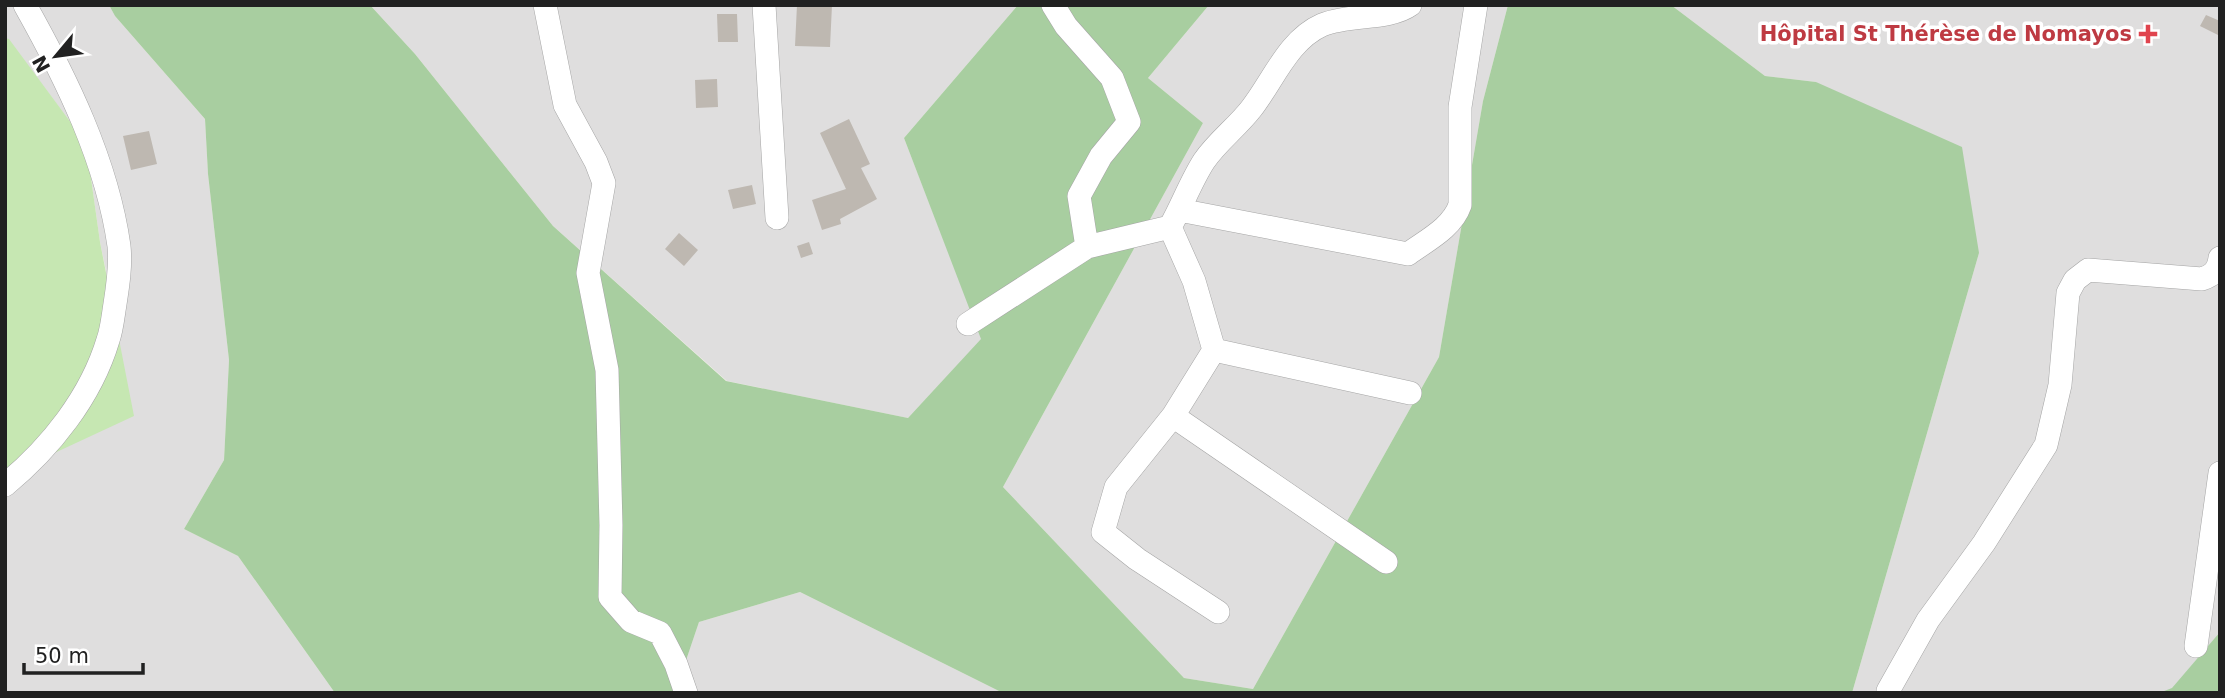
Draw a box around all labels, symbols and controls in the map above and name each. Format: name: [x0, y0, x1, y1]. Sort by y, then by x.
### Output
north arrow: [21, 21, 91, 91]
place label: Hôpital St Thérèse de Nomayos: [1760, 22, 2132, 46]
marker: Hôpital St Thérèse de Nomayos: [2138, 24, 2158, 44]
text: N: [28, 52, 55, 77]
scale bar: [24, 632, 144, 676]
text: 50 m: [35, 644, 89, 668]

